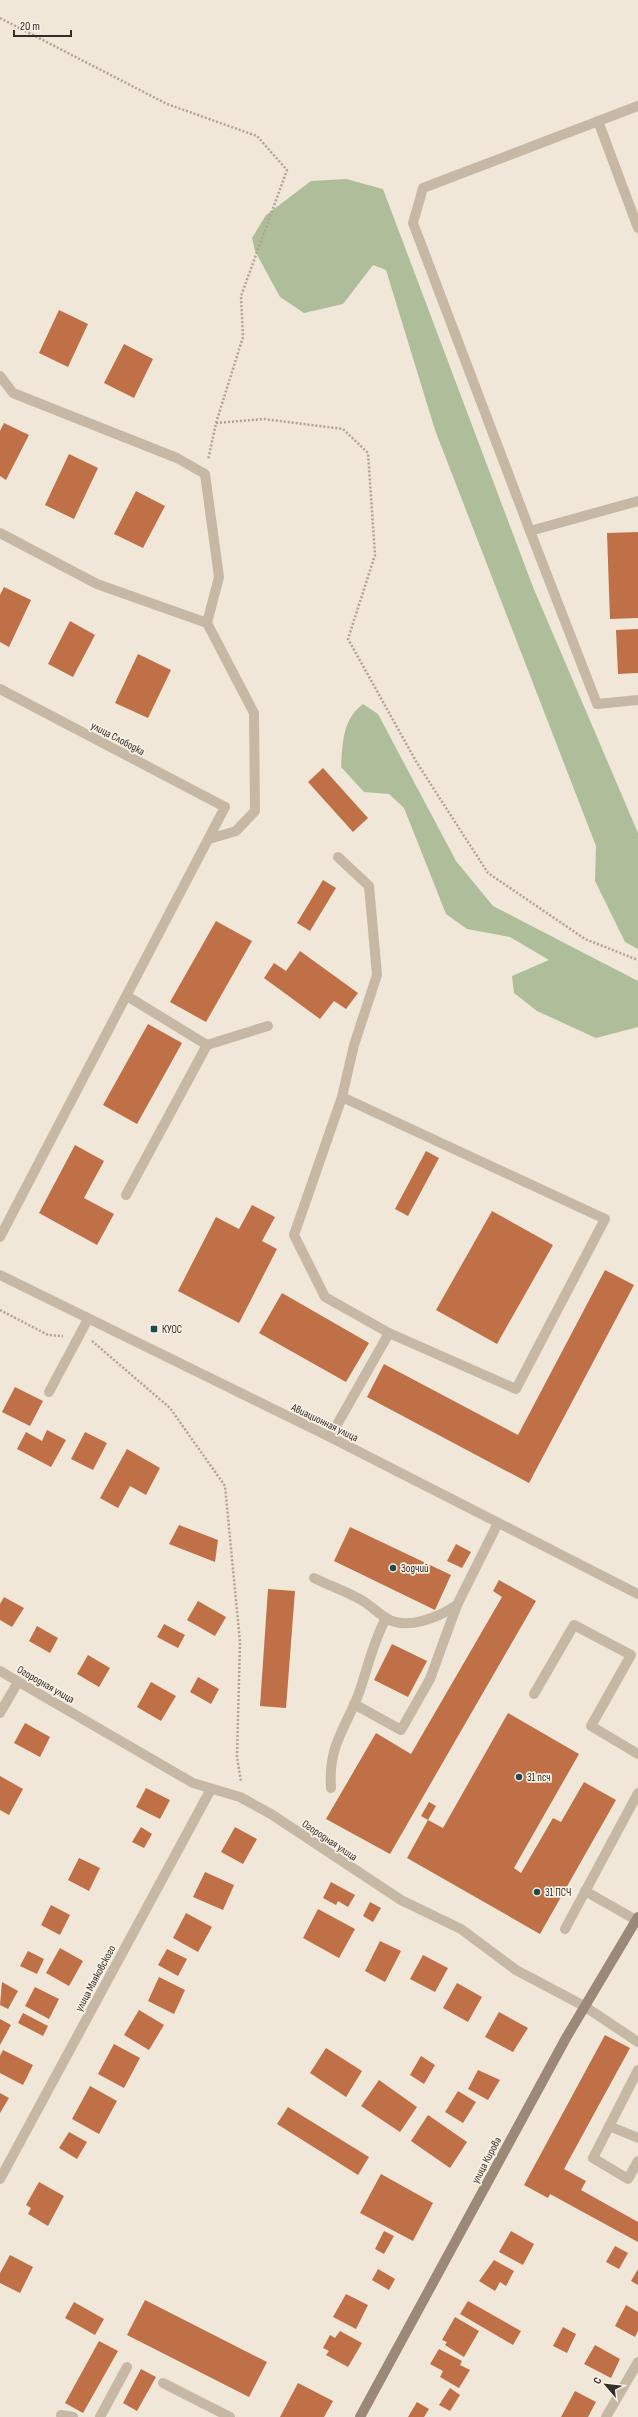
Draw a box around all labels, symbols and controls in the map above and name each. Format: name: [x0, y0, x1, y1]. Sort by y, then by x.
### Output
scale bar: [14, 12, 71, 38]
text: 20 m: [20, 19, 40, 34]
street label: улица Слободка: [89, 719, 147, 758]
place label: КУОС: [162, 1323, 182, 1336]
marker: КУОС: [149, 1324, 159, 1334]
street label: Авиационная улица: [288, 1400, 360, 1444]
place label: Зодчий: [401, 1562, 429, 1575]
marker: Зодчий: [388, 1563, 398, 1573]
street label: Огородная улица: [15, 1663, 77, 1706]
place label: 31 псч: [527, 1771, 551, 1784]
marker: 31 псч: [514, 1772, 524, 1782]
street label: Огородная улица: [300, 1817, 360, 1864]
place label: 31 ПСЧ: [545, 1886, 571, 1899]
marker: 31 ПСЧ: [532, 1887, 542, 1897]
street label: улица Маяковского: [73, 1943, 119, 2014]
street label: улица Кирова: [469, 2135, 504, 2186]
north arrow: [586, 2365, 626, 2405]
text: С: [591, 2375, 605, 2386]

